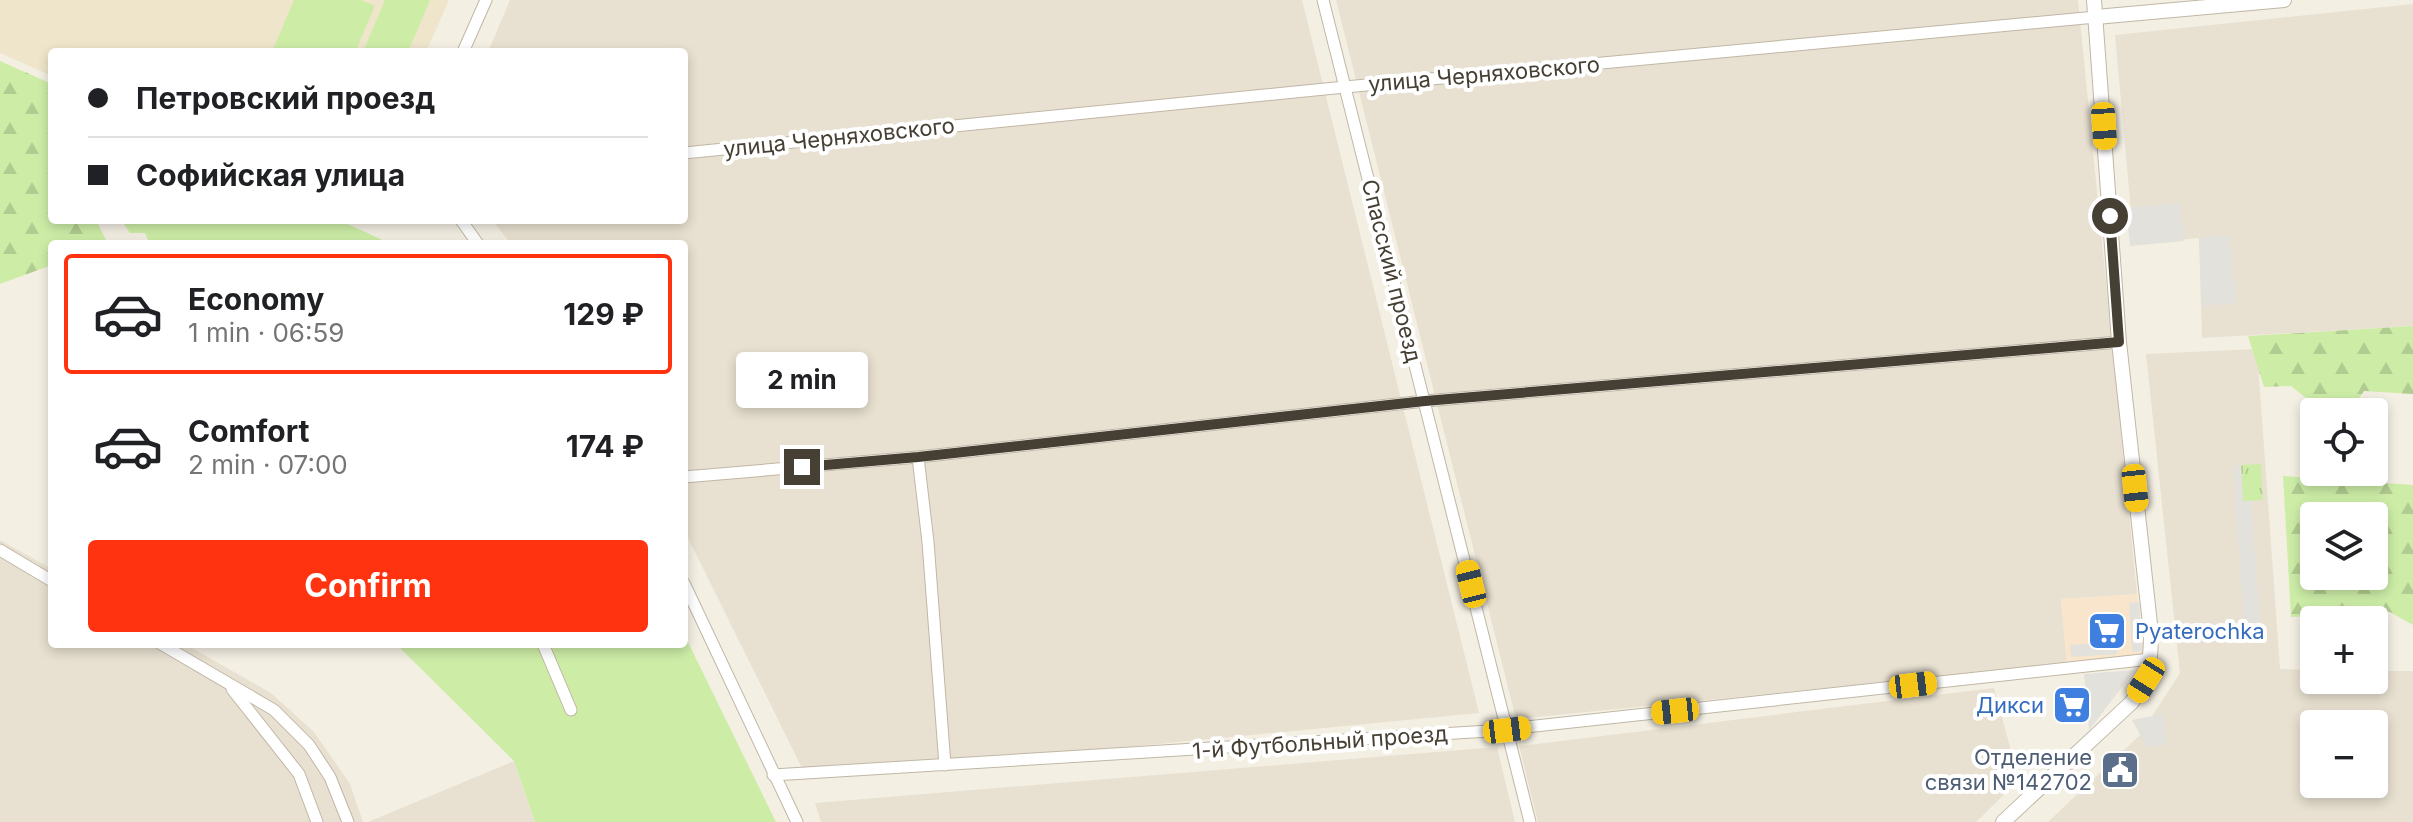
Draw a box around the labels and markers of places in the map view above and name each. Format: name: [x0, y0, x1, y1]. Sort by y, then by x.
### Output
supermarket icon: Pyaterochka: [2086, 610, 2128, 652]
place label: Pyaterochka: [2135, 618, 2265, 644]
supermarket icon: Дикси: [2051, 684, 2093, 726]
place label: Дикси: [1976, 692, 2044, 718]
place label: Отделение связи №142702: [1925, 744, 2092, 795]
public building icon: Отделение связи №142702: [2099, 749, 2141, 791]

